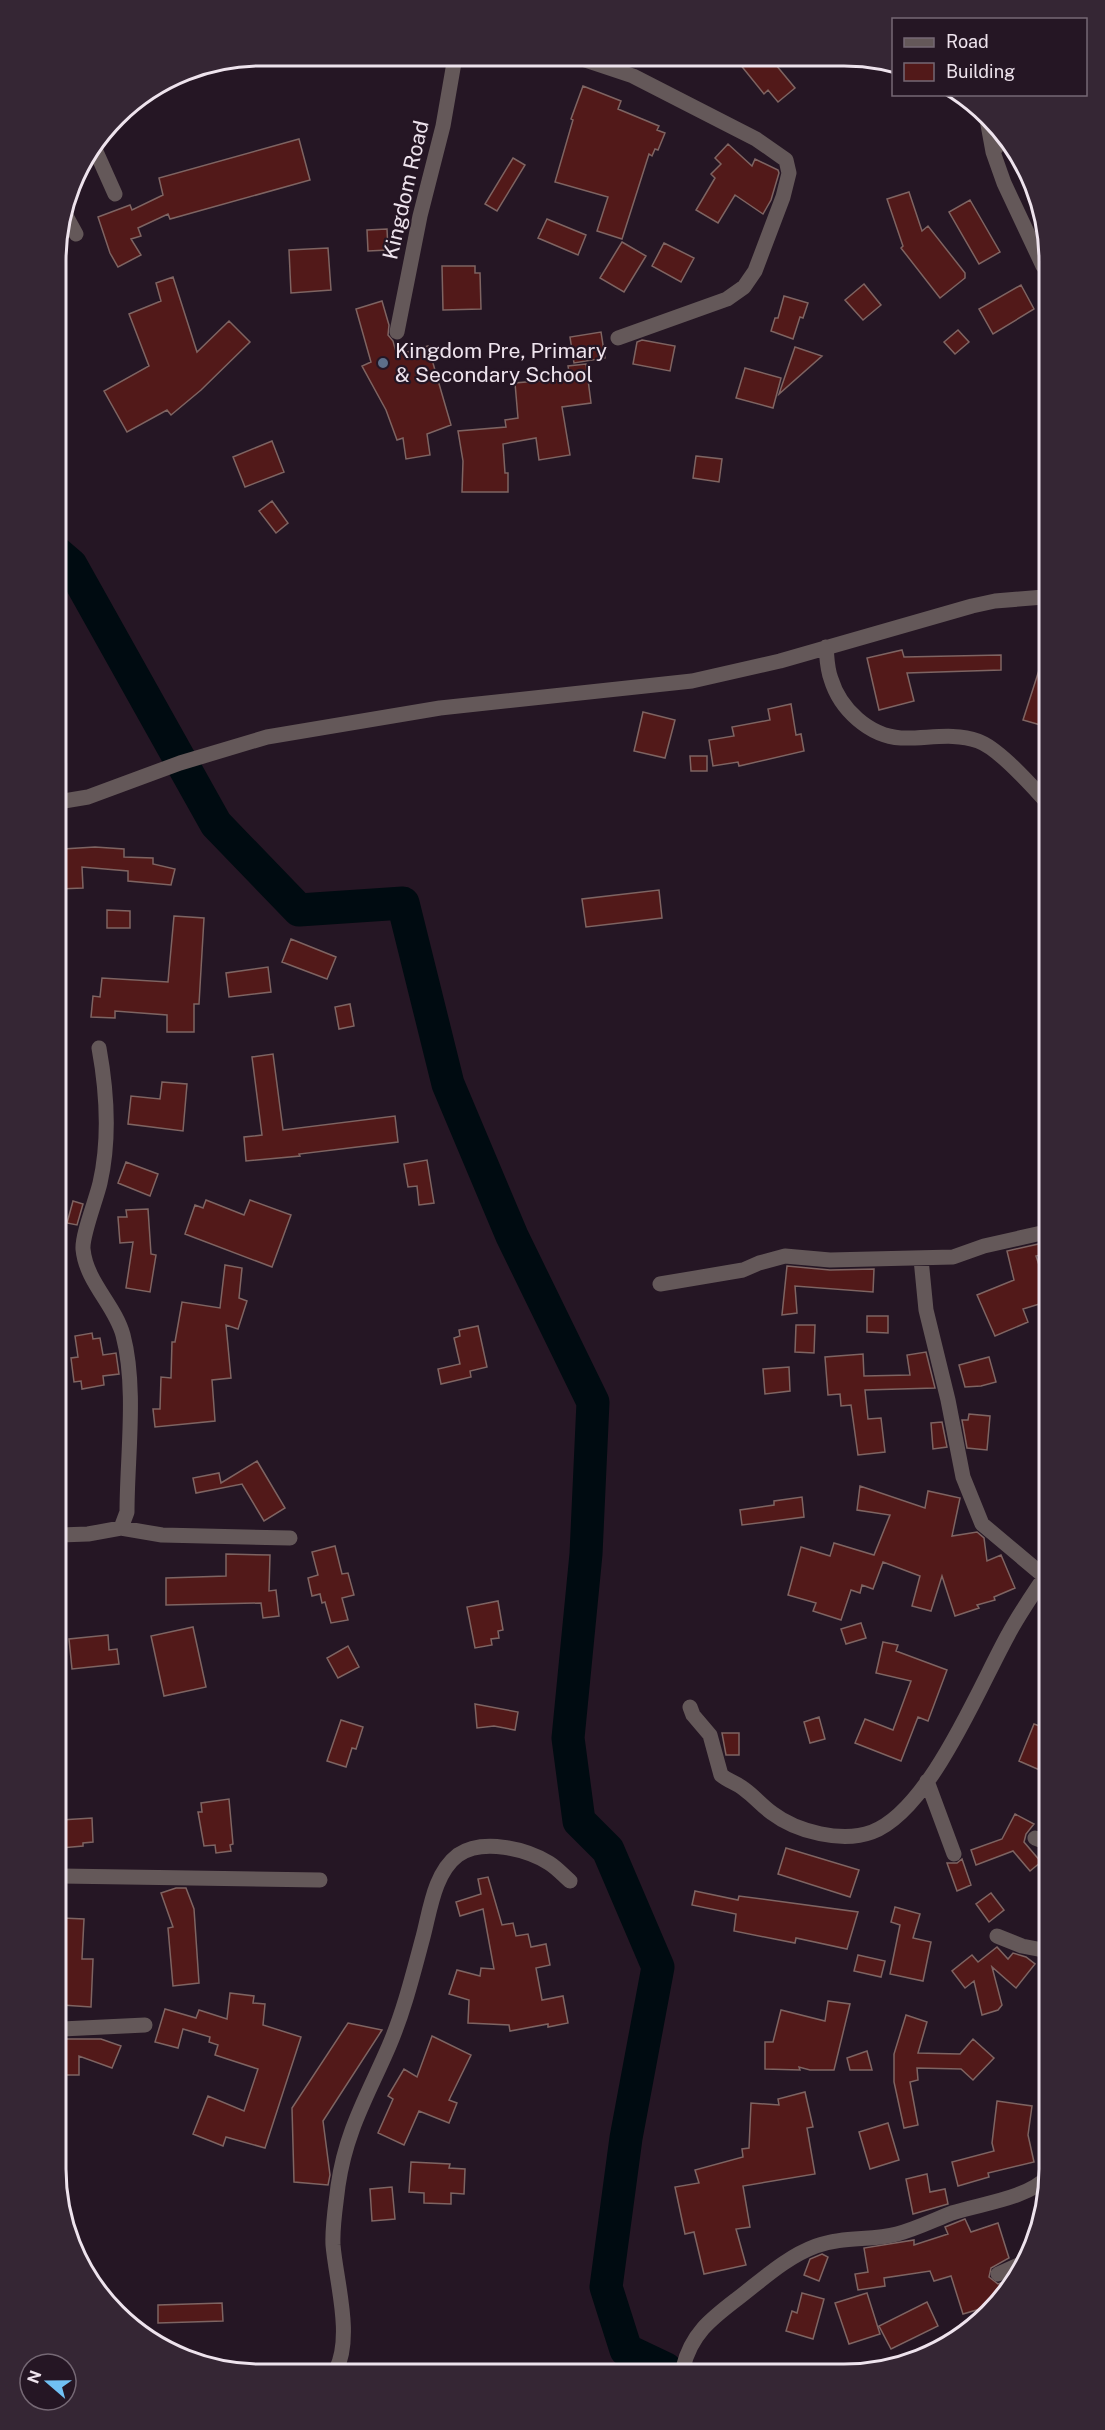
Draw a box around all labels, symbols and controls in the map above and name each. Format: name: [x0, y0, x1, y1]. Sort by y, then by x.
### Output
legend: [892, 18, 1087, 96]
text: Road: [946, 31, 989, 52]
text: Building: [946, 61, 1015, 82]
street label: Kingdom Road: [377, 118, 434, 262]
place label: Kingdom Pre, Primary & Secondary School: [395, 338, 607, 387]
marker: Kingdom Pre, Primary & Secondary School: [376, 356, 390, 370]
north arrow: [18, 2352, 78, 2412]
text: N: [23, 2368, 45, 2386]

